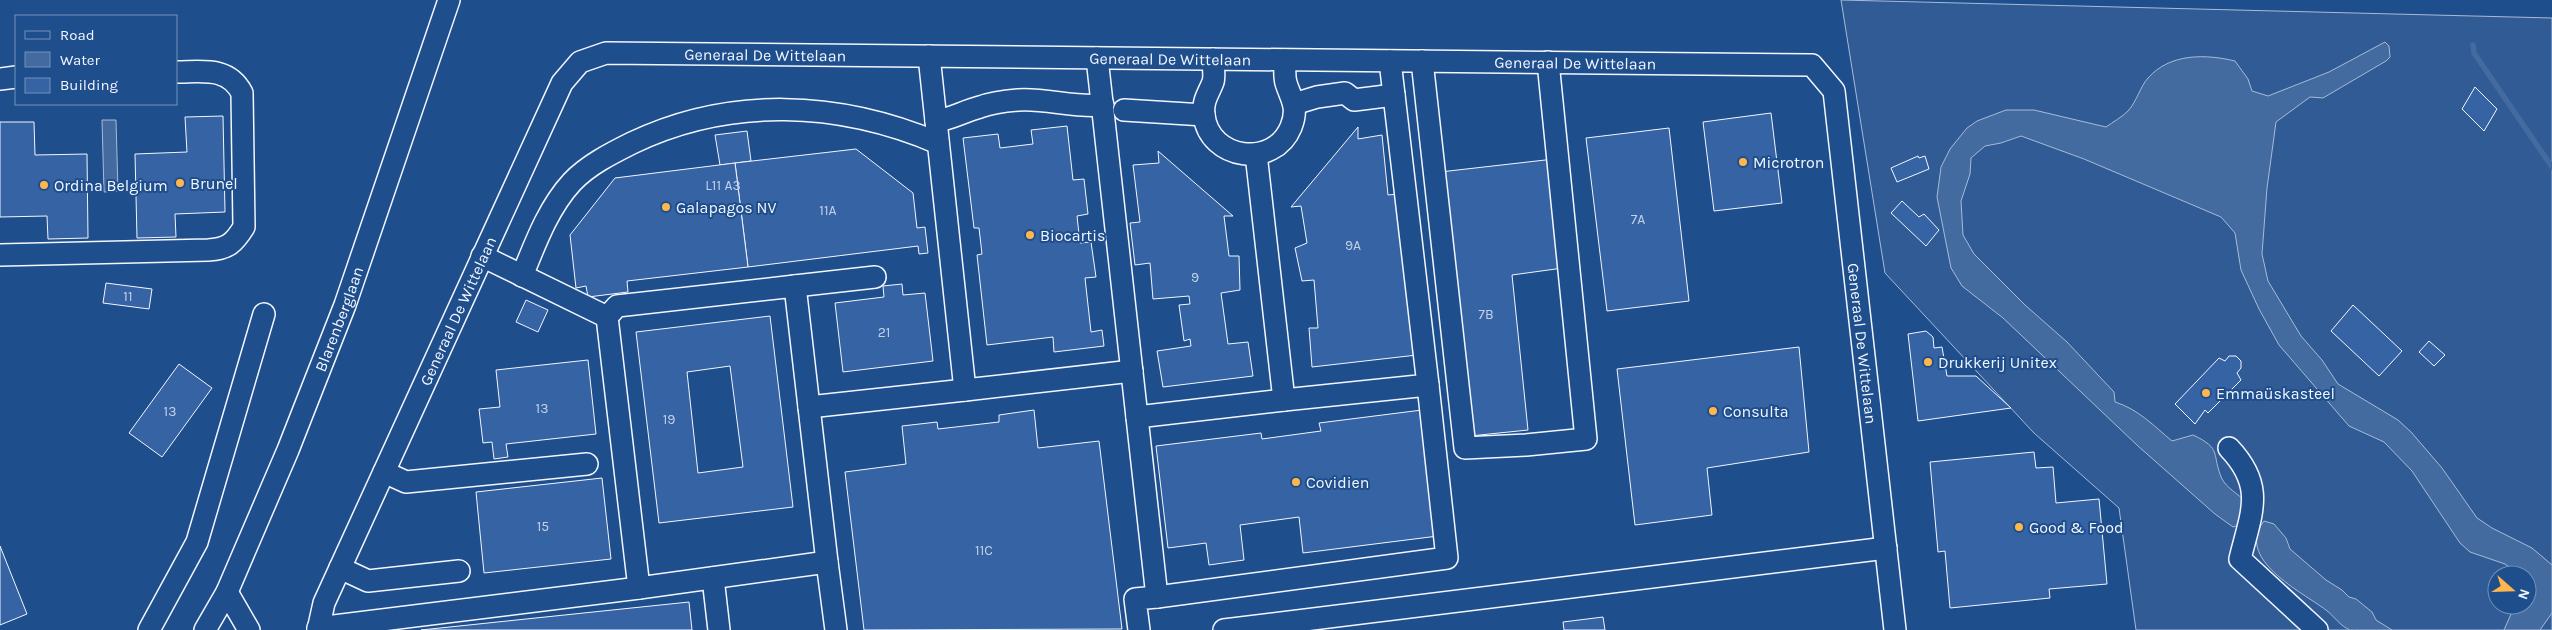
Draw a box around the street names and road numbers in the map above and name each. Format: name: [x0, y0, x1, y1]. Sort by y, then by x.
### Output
street label: Generaal De Wittelaan: [684, 45, 846, 65]
street label: Generaal De Wittelaan: [1089, 49, 1251, 69]
street label: Generaal De Wittelaan: [1494, 53, 1656, 73]
street label: Generaal De Wittelaan: [416, 233, 501, 389]
street label: Generaal De Wittelaan: [1844, 262, 1881, 425]
street label: Blarenberglaan: [311, 264, 367, 374]

